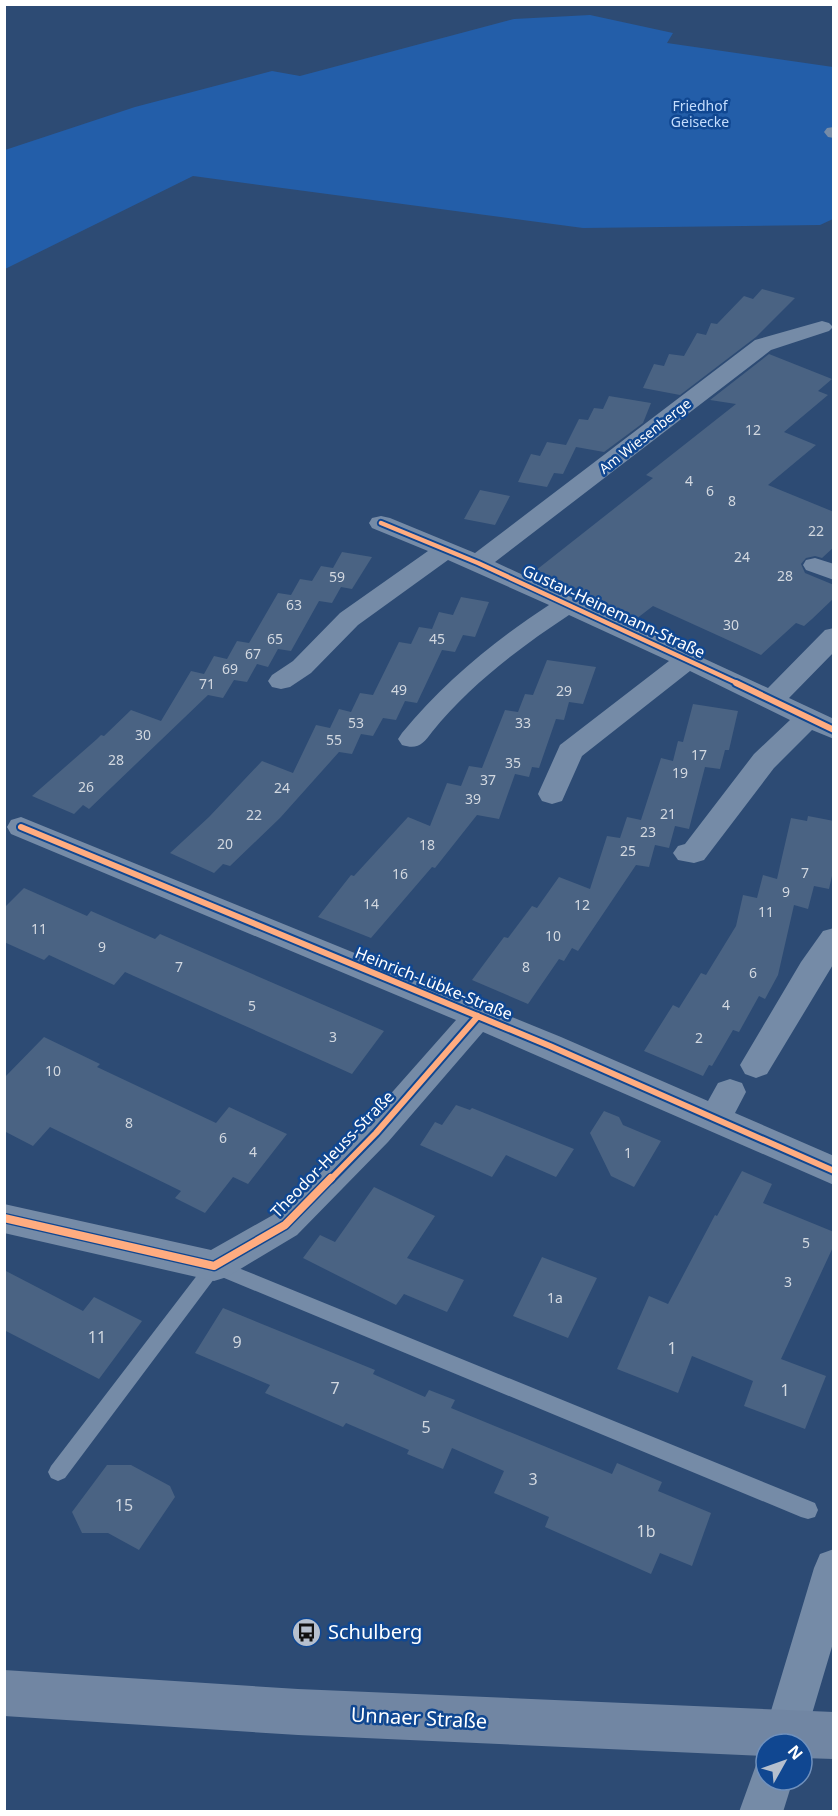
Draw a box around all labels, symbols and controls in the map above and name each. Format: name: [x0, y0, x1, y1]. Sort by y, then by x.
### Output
park label: Friedhof Geisecke: [671, 96, 729, 131]
street label: Am Wiesenberge: [595, 394, 695, 478]
house number: 12: [745, 420, 761, 439]
house number: 4: [685, 471, 693, 490]
house number: 6: [706, 481, 714, 500]
house number: 8: [728, 491, 736, 510]
house number: 22: [808, 521, 824, 540]
house number: 24: [734, 547, 750, 566]
street label: Gustav-Heinemann-Straße: [519, 559, 709, 663]
house number: 28: [777, 566, 793, 585]
house number: 59: [329, 567, 345, 586]
house number: 63: [286, 595, 302, 614]
house number: 30: [723, 615, 739, 634]
house number: 65: [267, 629, 283, 648]
house number: 45: [429, 629, 445, 648]
house number: 67: [245, 644, 261, 663]
house number: 69: [222, 659, 238, 678]
house number: 71: [199, 674, 215, 693]
house number: 49: [391, 680, 407, 699]
house number: 29: [556, 681, 572, 700]
house number: 53: [348, 713, 364, 732]
house number: 33: [515, 713, 531, 732]
house number: 30: [135, 725, 151, 744]
house number: 55: [326, 730, 342, 749]
house number: 17: [691, 745, 707, 764]
house number: 28: [108, 750, 124, 769]
house number: 35: [505, 753, 521, 772]
house number: 19: [672, 763, 688, 782]
house number: 37: [480, 770, 496, 789]
house number: 26: [78, 777, 94, 796]
house number: 24: [274, 778, 290, 797]
house number: 39: [465, 789, 481, 808]
house number: 21: [660, 804, 676, 823]
house number: 22: [246, 805, 262, 824]
house number: 23: [640, 822, 656, 841]
house number: 20: [217, 834, 233, 853]
house number: 18: [419, 835, 435, 854]
house number: 25: [620, 841, 636, 860]
house number: 7: [801, 863, 809, 882]
house number: 16: [392, 864, 408, 883]
house number: 9: [782, 882, 790, 901]
house number: 14: [363, 894, 379, 913]
house number: 12: [574, 895, 590, 914]
house number: 11: [758, 902, 774, 921]
house number: 11: [31, 919, 47, 938]
house number: 10: [545, 926, 561, 945]
house number: 9: [98, 937, 106, 956]
street label: Heinrich-Lübke-Straße: [352, 941, 516, 1025]
house number: 7: [175, 957, 183, 976]
house number: 8: [522, 957, 530, 976]
house number: 6: [749, 963, 757, 982]
house number: 4: [722, 995, 730, 1014]
house number: 5: [248, 996, 256, 1015]
house number: 3: [329, 1027, 337, 1046]
house number: 2: [695, 1028, 703, 1047]
house number: 10: [45, 1061, 61, 1080]
street label: Theodor-Heuss-Straße: [265, 1086, 399, 1222]
house number: 8: [125, 1113, 133, 1132]
house number: 6: [219, 1128, 227, 1147]
house number: 4: [249, 1142, 257, 1161]
house number: 1: [624, 1143, 632, 1162]
house number: 5: [802, 1233, 810, 1252]
house number: 3: [784, 1272, 792, 1291]
house number: 1a: [547, 1288, 563, 1307]
house number: 11: [88, 1326, 106, 1348]
house number: 9: [232, 1331, 242, 1353]
house number: 1: [667, 1337, 677, 1359]
house number: 7: [330, 1377, 340, 1399]
house number: 1: [780, 1379, 790, 1401]
house number: 5: [421, 1416, 431, 1438]
house number: 3: [528, 1468, 538, 1490]
house number: 15: [115, 1494, 133, 1516]
house number: 1b: [637, 1520, 656, 1542]
bus stop icon: Schulberg: [291, 1616, 323, 1648]
place label: Schulberg: [328, 1618, 422, 1645]
street label: Unnaer Straße: [350, 1700, 488, 1735]
north arrow: [754, 1732, 814, 1792]
text: N: [783, 1740, 808, 1764]

